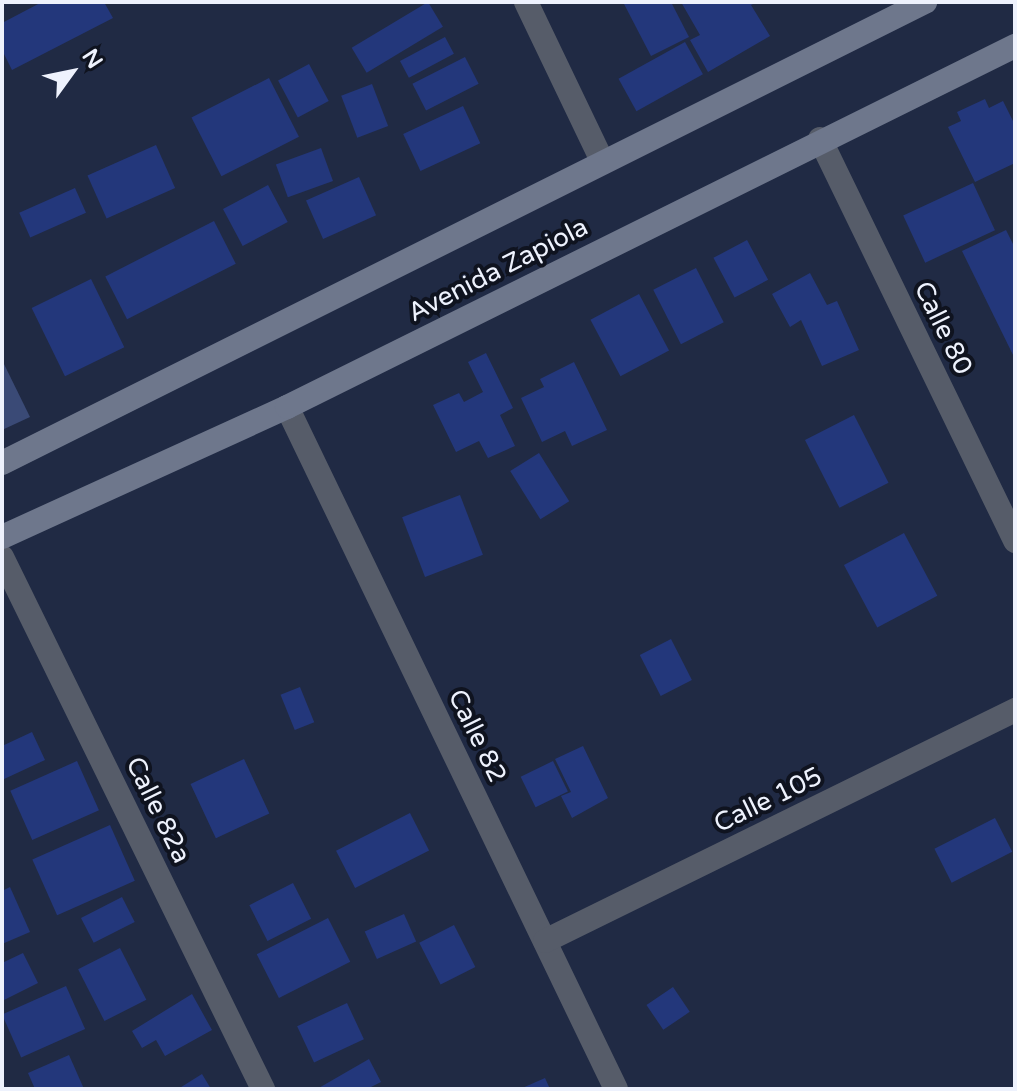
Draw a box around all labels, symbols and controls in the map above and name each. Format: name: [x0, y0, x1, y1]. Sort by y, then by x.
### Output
north arrow: [32, 32, 112, 112]
text: N: [76, 44, 108, 73]
street label: Avenida Zapiola: [403, 211, 593, 329]
street label: Calle 80: [907, 276, 979, 380]
street label: Calle 82: [441, 684, 513, 788]
street label: Calle 82a: [119, 752, 197, 868]
street label: Calle 105: [709, 761, 827, 839]

